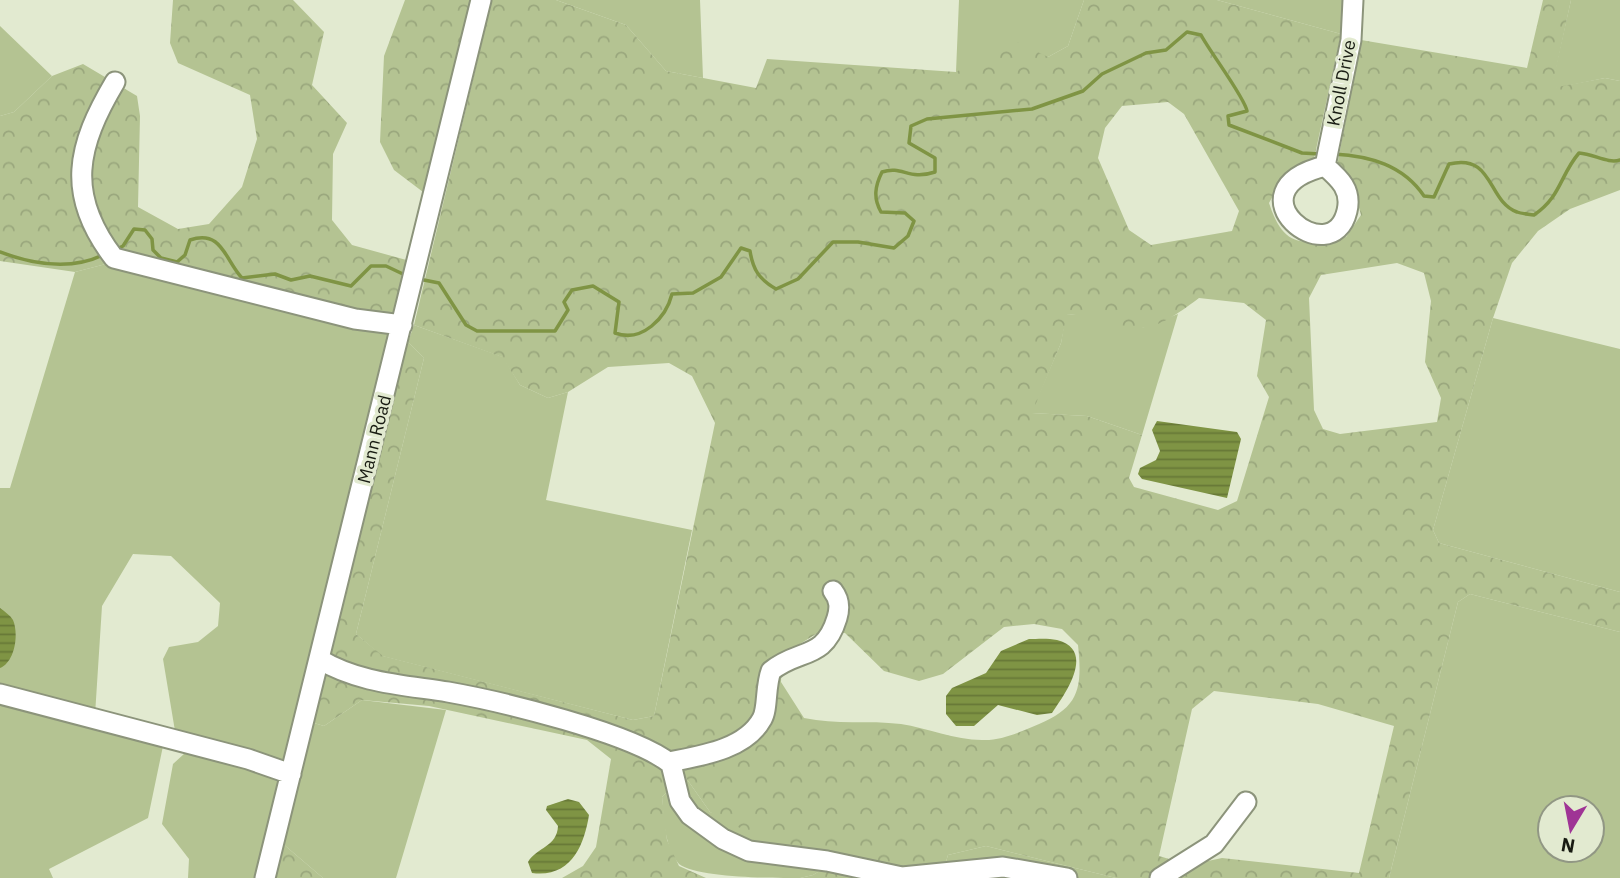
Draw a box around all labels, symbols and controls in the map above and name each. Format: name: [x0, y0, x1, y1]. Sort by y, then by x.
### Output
street label: Knoll Drive: [1321, 38, 1361, 128]
street label: Mann Road: [352, 392, 396, 486]
north arrow: [1536, 794, 1606, 864]
text: N: [1559, 833, 1577, 859]

